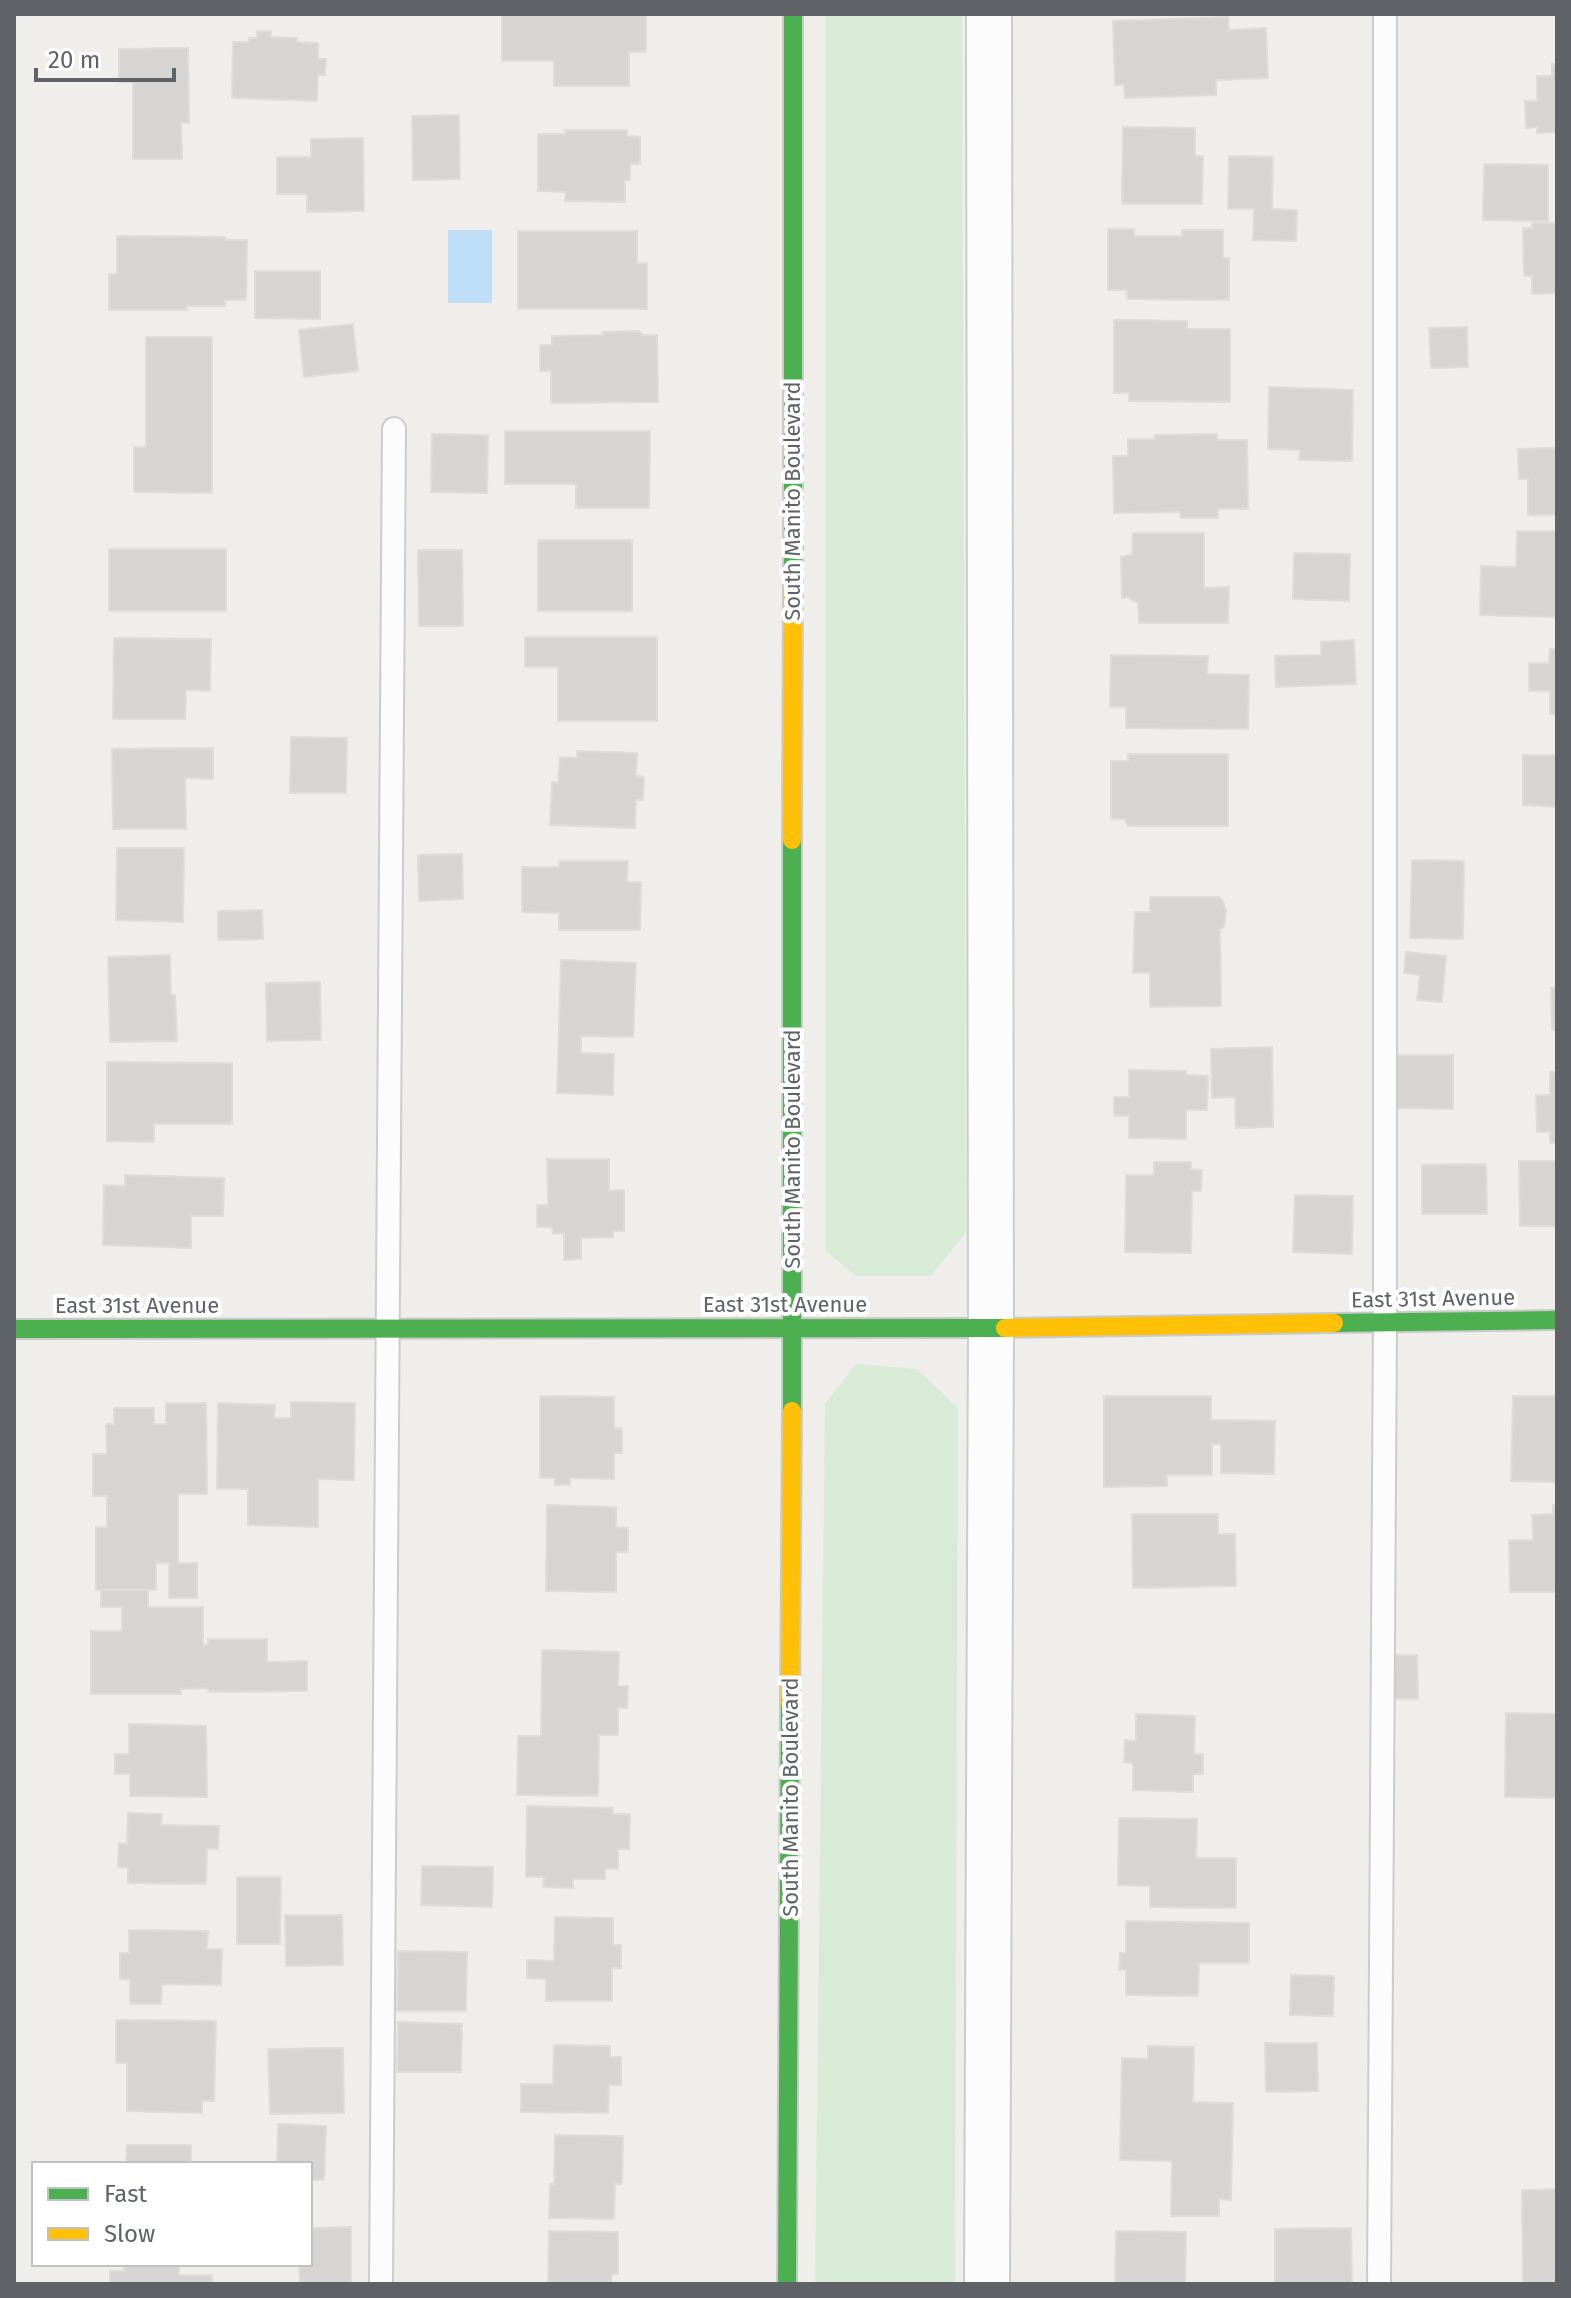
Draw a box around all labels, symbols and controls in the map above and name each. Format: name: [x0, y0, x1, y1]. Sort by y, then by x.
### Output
scale bar: [36, 32, 174, 82]
text: 20 m: [48, 46, 100, 74]
street label: South Manito Boulevard: [779, 381, 806, 621]
street label: South Manito Boulevard: [779, 1029, 806, 1269]
street label: East 31st Avenue: [1351, 1284, 1515, 1313]
street label: East 31st Avenue: [703, 1291, 867, 1318]
street label: East 31st Avenue: [55, 1292, 219, 1319]
street label: South Manito Boulevard: [777, 1677, 804, 1917]
legend: [32, 2162, 312, 2266]
text: Fast: [104, 2180, 147, 2208]
text: Slow: [104, 2220, 155, 2248]

